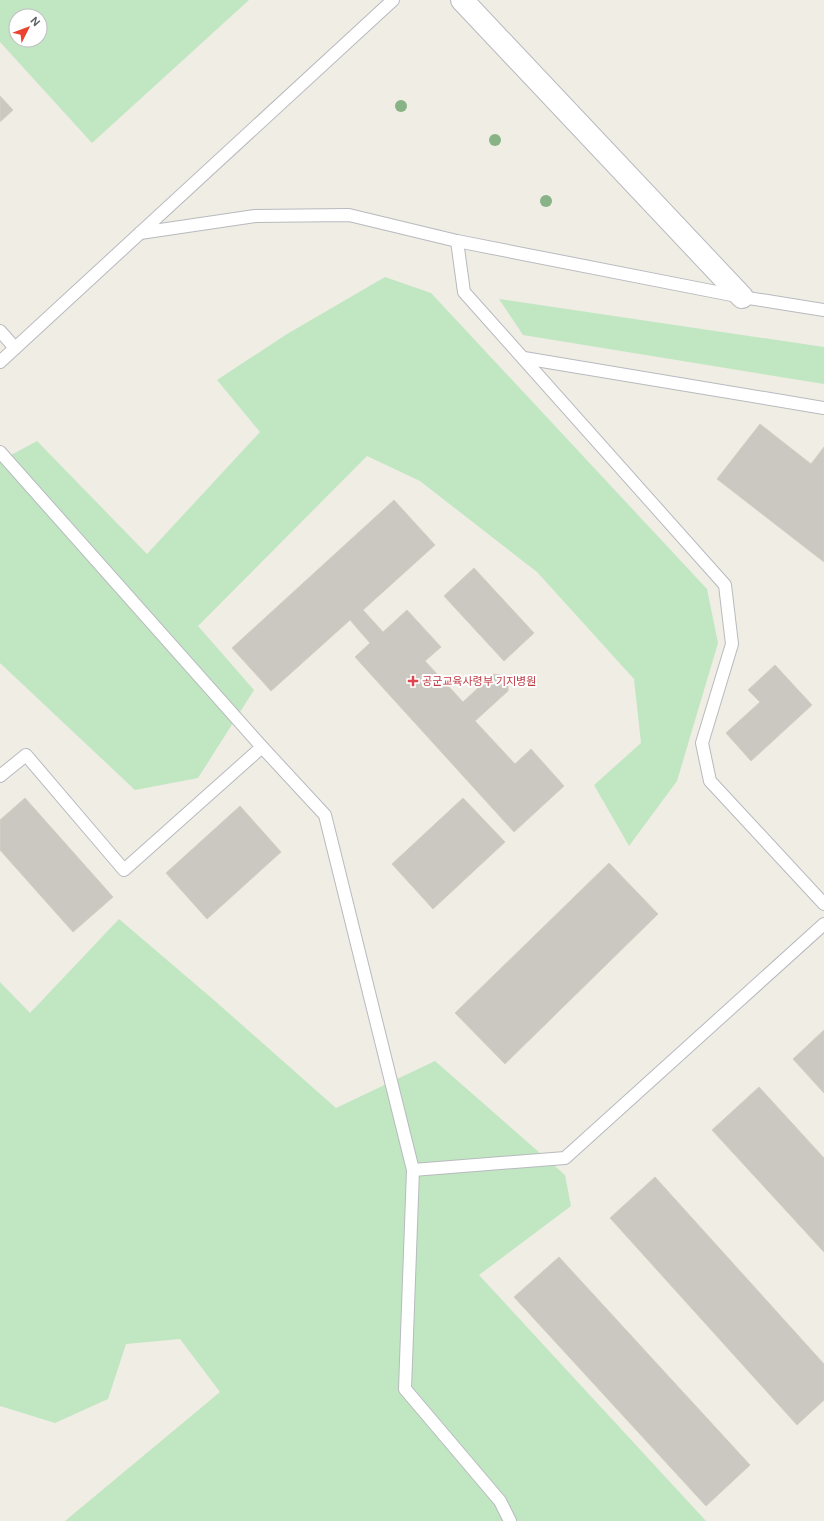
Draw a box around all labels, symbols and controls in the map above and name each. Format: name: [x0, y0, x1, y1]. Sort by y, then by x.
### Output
north arrow: [8, 8, 48, 48]
text: N: [28, 14, 43, 29]
place label: 공군교육사령부 기지병원: [422, 674, 536, 688]
marker: 공군교육사령부 기지병원: [407, 675, 419, 687]

